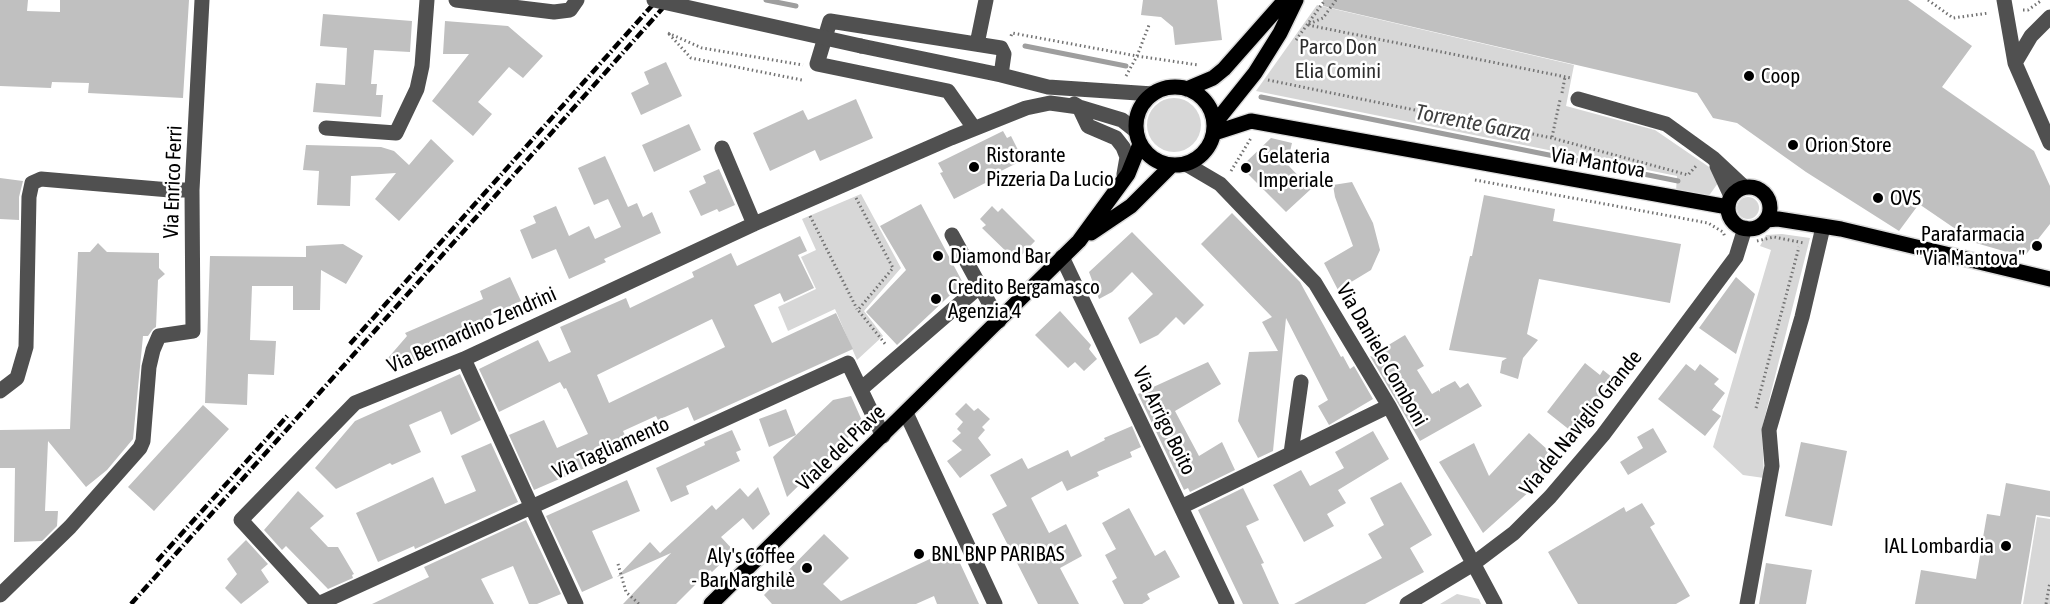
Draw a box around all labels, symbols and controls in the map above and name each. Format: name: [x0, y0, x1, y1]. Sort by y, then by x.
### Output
park label: Parco Don Elia Comini: [1295, 34, 1381, 84]
place label: Coop: [1761, 63, 1800, 89]
marker: Coop: [1742, 69, 1756, 83]
water label: Torrente Garza: [1413, 99, 1533, 147]
street label: Via Enrico Ferri: [158, 125, 188, 239]
place label: Orion Store: [1805, 132, 1891, 158]
marker: Orion Store: [1786, 138, 1800, 152]
place label: Ristorante Pizzeria Da Lucio: [986, 142, 1114, 192]
street label: Via Mantova: [1549, 142, 1647, 184]
place label: Gelateria Imperiale: [1258, 143, 1334, 193]
marker: Ristorante Pizzeria Da Lucio: [967, 160, 981, 174]
marker: Gelateria Imperiale: [1239, 161, 1253, 175]
place label: OVS: [1890, 185, 1921, 211]
marker: OVS: [1871, 191, 1885, 205]
place label: Parafarmacia "Via Mantova": [1916, 221, 2025, 271]
marker: Parafarmacia "Via Mantova": [2030, 239, 2044, 253]
place label: Diamond Bar: [950, 243, 1050, 269]
marker: Diamond Bar: [931, 249, 945, 263]
place label: Credito Bergamasco Agenzia 4: [948, 274, 1100, 324]
street label: Via Daniele Comboni: [1331, 279, 1433, 431]
street label: Via Bernardino Zendrini: [384, 281, 560, 379]
marker: Credito Bergamasco Agenzia 4: [929, 292, 943, 306]
street label: Via del Naviglio Grande: [1515, 345, 1647, 501]
street label: Via Arrigo Boito: [1127, 363, 1201, 479]
street label: Viale del Piave: [792, 400, 890, 496]
street label: Via Tagliamento: [549, 411, 673, 485]
place label: IAL Lombardia: [1884, 533, 1994, 559]
marker: IAL Lombardia: [1999, 539, 2013, 553]
place label: BNL BNP PARIBAS: [931, 541, 1065, 567]
place label: Aly's Coffee - Bar Narghilè: [691, 543, 795, 593]
marker: BNL BNP PARIBAS: [912, 547, 926, 561]
marker: Aly's Coffee - Bar Narghilè: [800, 561, 814, 575]

